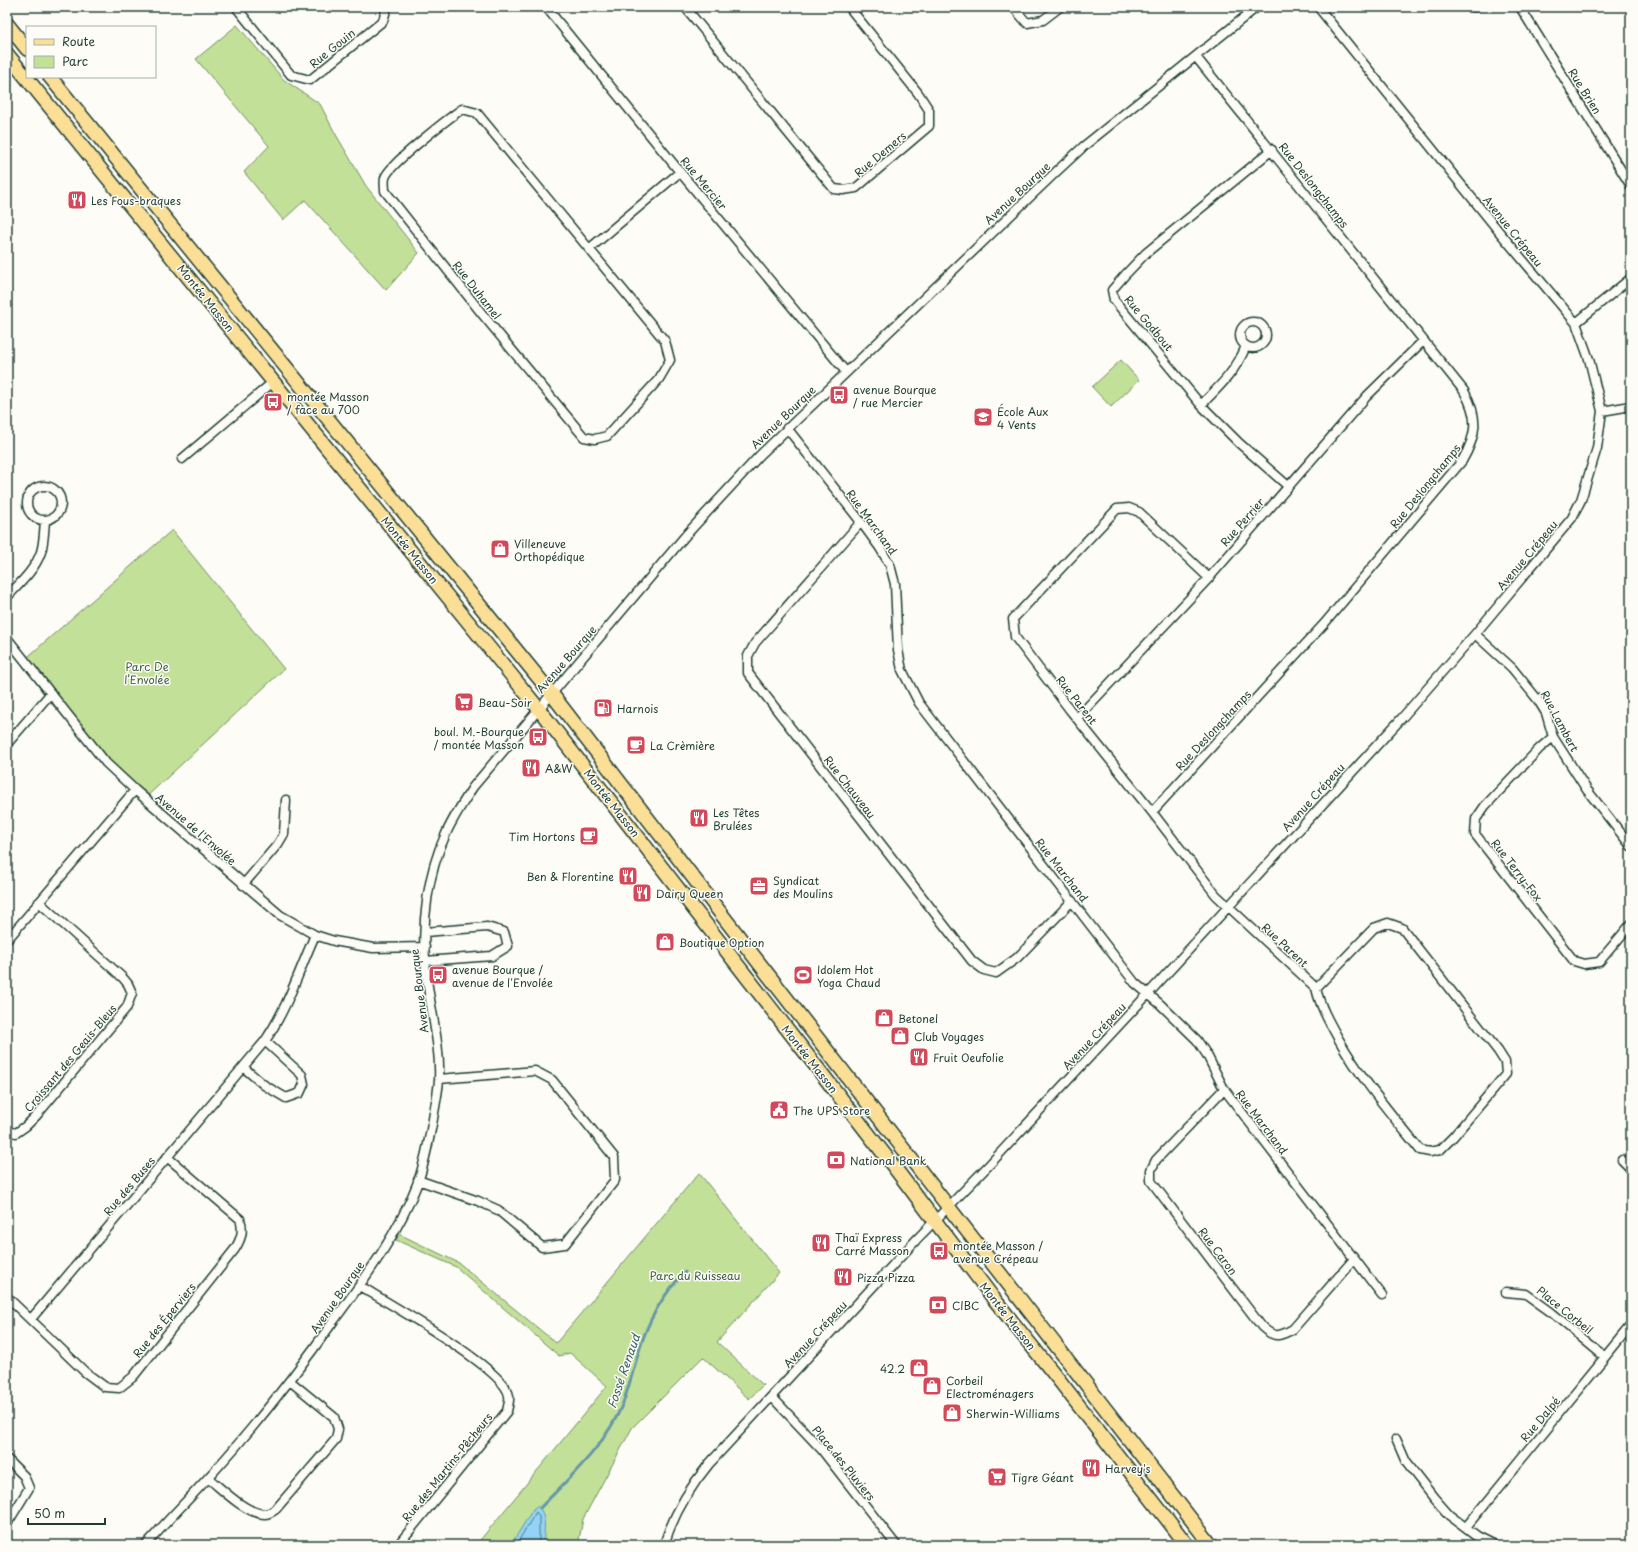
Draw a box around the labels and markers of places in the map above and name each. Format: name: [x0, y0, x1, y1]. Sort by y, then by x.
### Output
restaurant icon: Les Fous-braques: [66, 189, 88, 211]
place label: Les Fous-braques: [91, 192, 181, 209]
place label: avenue Bourque / rue Mercier: [853, 381, 936, 411]
bus stop icon: avenue Bourque / rue Mercier: [828, 384, 850, 406]
place label: montée Masson / face au 700: [287, 388, 369, 418]
bus stop icon: montée Masson / face au 700: [262, 391, 284, 413]
place label: École Aux 4 Vents: [997, 403, 1049, 433]
school or university icon: École Aux 4 Vents: [972, 406, 994, 428]
place label: Villeneuve Orthopédique: [514, 535, 585, 565]
shop icon: Villeneuve Orthopédique: [489, 538, 511, 560]
supermarket icon: Beau-Soir: [453, 691, 475, 713]
place label: Beau-Soir: [478, 694, 532, 711]
fuel station icon: Harnois: [592, 697, 614, 719]
place label: Harnois: [617, 700, 658, 717]
place label: boul. M.-Bourque / montée Masson: [434, 723, 524, 753]
bus stop icon: boul. M.-Bourque / montée Masson: [527, 726, 549, 748]
cafe icon: La Crèmière: [625, 734, 647, 756]
place label: La Crèmière: [650, 737, 715, 754]
restaurant icon: A&W: [520, 757, 542, 779]
place label: A&W: [545, 760, 573, 777]
place label: Les Têtes Brulées: [713, 804, 759, 834]
restaurant icon: Les Têtes Brulées: [688, 807, 710, 829]
cafe icon: Tim Hortons: [578, 825, 600, 847]
place label: Tim Hortons: [509, 828, 575, 845]
restaurant icon: Ben & Florentine: [617, 865, 639, 887]
place label: Ben & Florentine: [526, 868, 614, 885]
place label: Syndicat des Moulins: [773, 872, 833, 902]
office icon: Syndicat des Moulins: [748, 875, 770, 897]
restaurant icon: Dairy Queen: [631, 882, 653, 904]
place label: Dairy Queen: [656, 885, 723, 902]
shop icon: Boutique Option: [654, 931, 676, 953]
place label: Boutique Option: [679, 934, 764, 951]
place label: avenue Bourque / avenue de l'Envolée: [452, 961, 553, 991]
place label: Idolem Hot Yoga Chaud: [817, 961, 880, 991]
bus stop icon: avenue Bourque / avenue de l'Envolée: [427, 964, 449, 986]
sports icon: Idolem Hot Yoga Chaud: [792, 964, 814, 986]
shop icon: Betonel: [873, 1007, 895, 1029]
place label: Betonel: [898, 1010, 938, 1027]
shop icon: Club Voyages: [889, 1025, 911, 1047]
place label: Club Voyages: [914, 1028, 984, 1045]
restaurant icon: Fruit Oeufolie: [908, 1046, 930, 1068]
place label: Fruit Oeufolie: [933, 1049, 1004, 1066]
public building icon: The UPS Store: [768, 1099, 790, 1121]
place label: The UPS Store: [793, 1102, 870, 1119]
bank icon: National Bank: [825, 1149, 847, 1171]
place label: National Bank: [850, 1152, 927, 1169]
place label: Thaï Express Carré Masson: [835, 1229, 909, 1259]
restaurant icon: Thaï Express Carré Masson: [810, 1232, 832, 1254]
place label: montée Masson / avenue Crépeau: [953, 1237, 1044, 1267]
bus stop icon: montée Masson / avenue Crépeau: [928, 1240, 950, 1262]
restaurant icon: Pizza Pizza: [832, 1266, 854, 1288]
place label: Pizza Pizza: [857, 1269, 915, 1286]
bank icon: CIBC: [927, 1294, 949, 1316]
place label: CIBC: [952, 1297, 979, 1314]
shop icon: 42.2: [908, 1357, 930, 1379]
place label: 42.2: [880, 1360, 905, 1377]
place label: Corbeil Electroménagers: [946, 1372, 1034, 1402]
shop icon: Corbeil Electroménagers: [921, 1375, 943, 1397]
shop icon: Sherwin-Williams: [941, 1402, 963, 1424]
place label: Sherwin-Williams: [966, 1405, 1060, 1422]
restaurant icon: Harvey's: [1080, 1457, 1102, 1479]
place label: Harvey's: [1105, 1460, 1150, 1477]
supermarket icon: Tigre Géant: [986, 1466, 1008, 1488]
place label: Tigre Géant: [1011, 1469, 1074, 1486]

